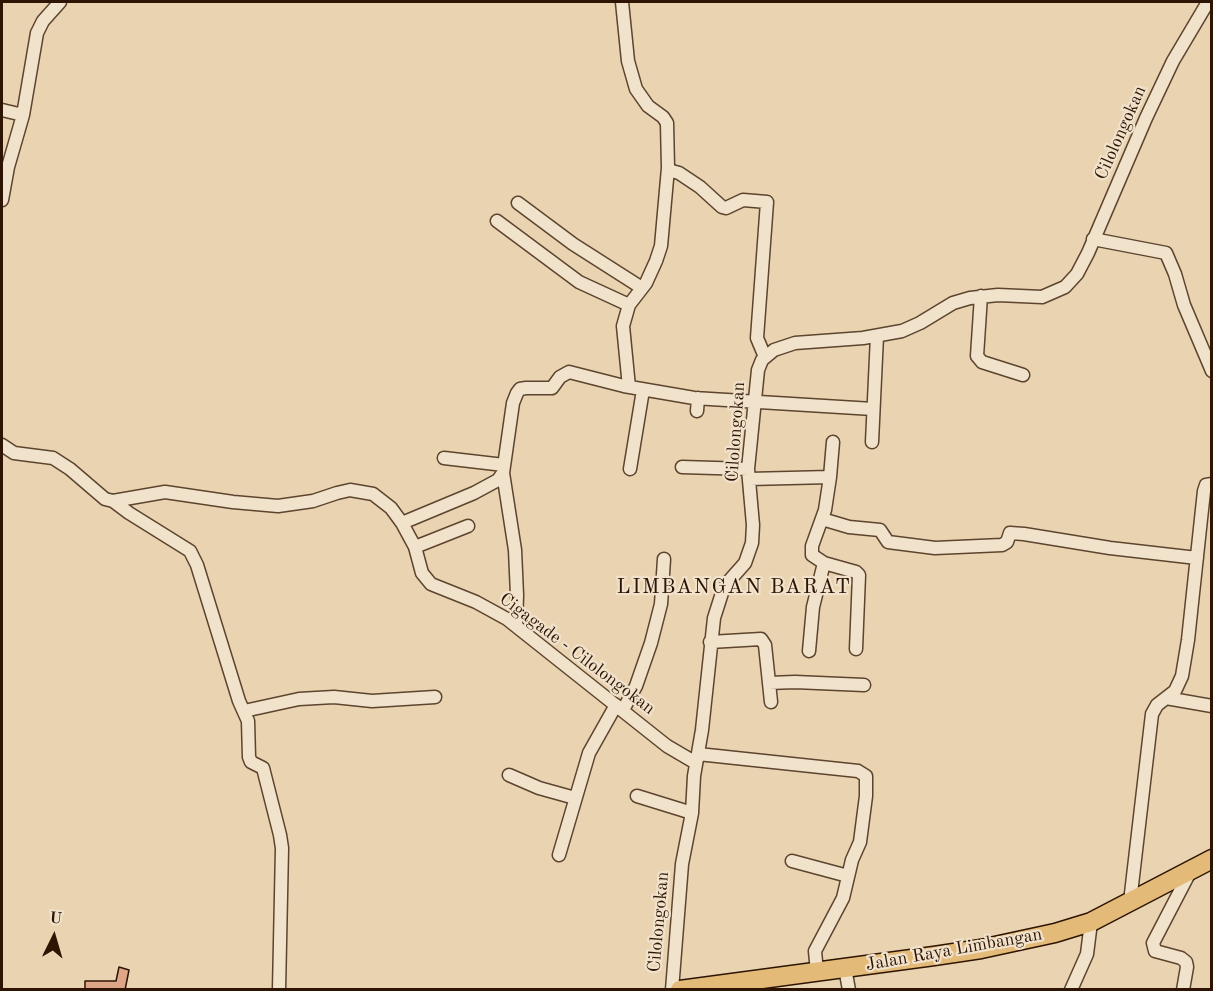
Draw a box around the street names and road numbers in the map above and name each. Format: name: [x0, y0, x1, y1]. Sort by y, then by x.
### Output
street label: Cilolongokan: [1091, 83, 1151, 183]
street label: Cilolongokan: [722, 381, 750, 483]
street label: Cigagade - Cilolongokan: [495, 588, 659, 720]
street label: Cilolongokan: [644, 871, 674, 973]
street label: Jalan Raya Limbangan: [864, 924, 1044, 976]

